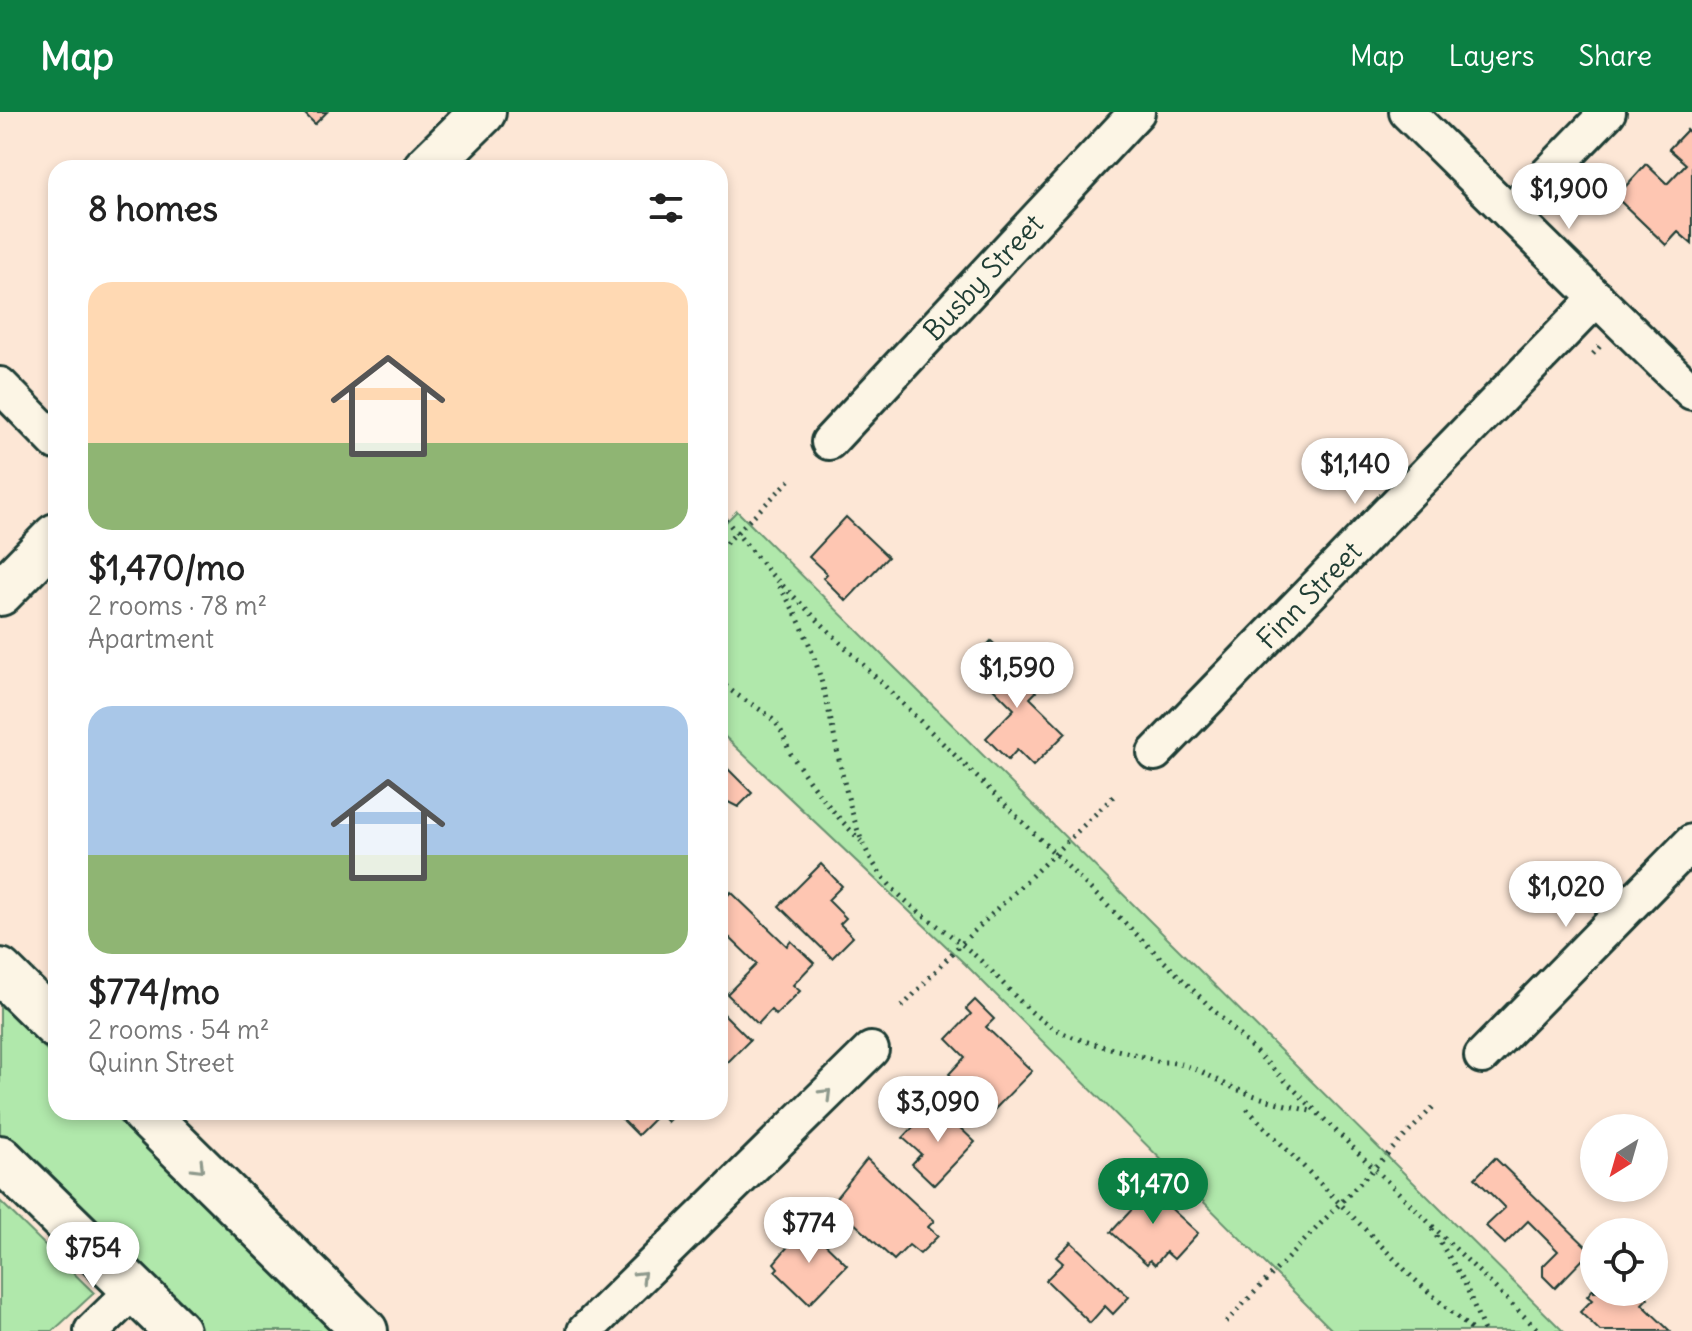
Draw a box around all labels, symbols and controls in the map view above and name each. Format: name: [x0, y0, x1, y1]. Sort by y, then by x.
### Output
text: Map: [40, 33, 114, 80]
text: Map: [1350, 38, 1405, 74]
text: Layers: [1449, 38, 1535, 74]
text: Share: [1579, 38, 1652, 74]
pin: $1,900: [1504, 163, 1634, 231]
text: $1,900: [1530, 172, 1608, 205]
icon: filters: [644, 186, 688, 230]
text: 8 homes: [88, 187, 218, 230]
street label: Busby Street: [915, 206, 1051, 348]
icon: home: [316, 334, 460, 478]
pin: $1,140: [1290, 438, 1420, 506]
text: $1,140: [1319, 447, 1391, 480]
street label: Finn Street: [1249, 534, 1369, 656]
text: $1,470/mo: [88, 546, 245, 589]
text: 2 rooms · 78 m²: [88, 589, 267, 622]
text: Apartment: [88, 622, 214, 655]
pin: $1,590: [952, 642, 1082, 710]
text: $1,590: [979, 651, 1055, 684]
icon: home: [316, 758, 460, 902]
pin: $1,020: [1501, 861, 1631, 929]
text: $1,020: [1527, 870, 1605, 903]
text: $774/mo: [88, 970, 220, 1013]
text: 2 rooms · 54 m²: [88, 1013, 270, 1046]
text: Quinn Street: [88, 1046, 234, 1079]
pin: $3,090: [873, 1076, 1003, 1144]
text: $3,090: [896, 1085, 980, 1118]
one-way arrow: [817, 1089, 831, 1103]
north arrow: [1580, 1114, 1668, 1202]
map controls: [1580, 1114, 1668, 1306]
one-way arrow: [190, 1158, 204, 1172]
pin: $1,470: [1088, 1158, 1218, 1226]
text: $1,470: [1116, 1167, 1190, 1200]
pin: $774: [762, 1197, 856, 1265]
text: $774: [782, 1206, 836, 1239]
button: locate: [1580, 1218, 1668, 1306]
pin: $754: [46, 1222, 140, 1290]
text: $754: [64, 1231, 122, 1264]
one-way arrow: [632, 1271, 646, 1285]

